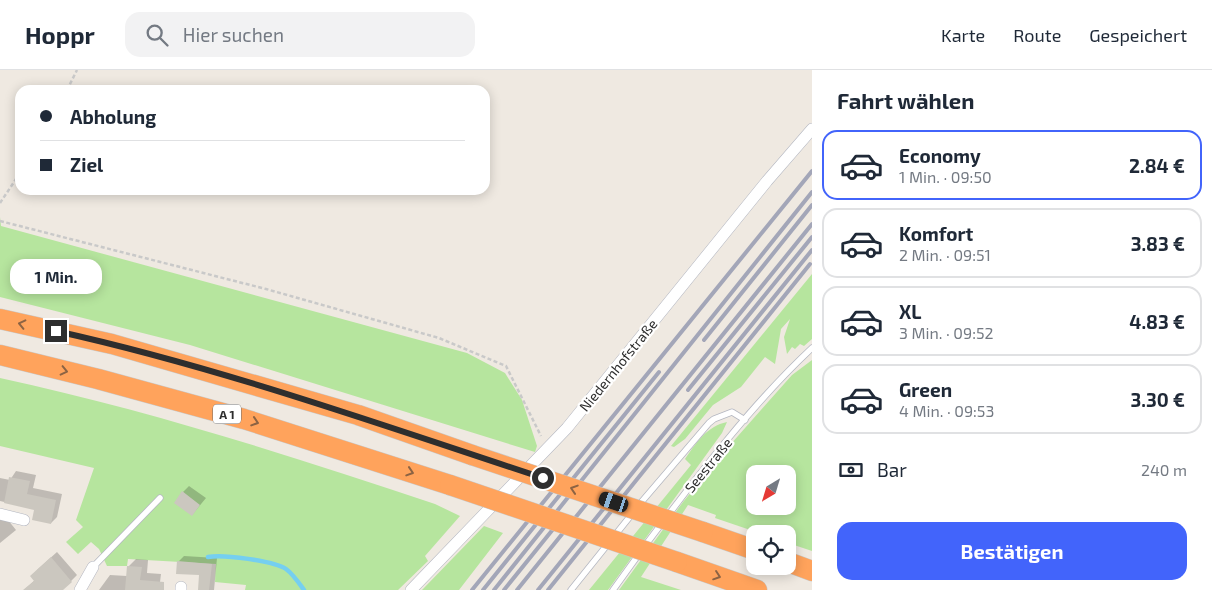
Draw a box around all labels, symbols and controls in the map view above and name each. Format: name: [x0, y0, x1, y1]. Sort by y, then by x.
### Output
search box: [125, 12, 475, 57]
text: Hoppr: [25, 20, 95, 49]
icon: search: [143, 21, 171, 49]
text: Hier suchen: [183, 23, 284, 46]
text: Karte: [941, 24, 985, 46]
text: Route: [1013, 24, 1061, 46]
text: Gespeichert: [1089, 24, 1187, 46]
text: Fahrt wählen: [837, 87, 975, 113]
text: Abholung: [70, 105, 156, 128]
icon: car: [839, 143, 884, 188]
text: Economy: [899, 144, 981, 167]
text: Ziel: [70, 153, 103, 176]
text: 2.84 €: [1129, 154, 1185, 177]
text: 1 Min. · 09:50: [899, 167, 992, 186]
icon: car: [839, 221, 884, 266]
text: Komfort: [899, 222, 973, 245]
text: 3.83 €: [1131, 232, 1185, 255]
text: 2 Min. · 09:51: [899, 245, 991, 264]
callout: 1 Min.: [10, 258, 102, 294]
text: 1 Min.: [35, 267, 77, 286]
icon: car: [839, 299, 884, 344]
text: XL: [899, 300, 921, 323]
text: 4.83 €: [1129, 310, 1185, 333]
street label: Niedernhofstraße: [575, 315, 661, 415]
one-way arrow: [18, 319, 27, 330]
route end: [45, 320, 67, 342]
text: 3 Min. · 09:52: [899, 323, 993, 342]
one-way arrow: [60, 365, 69, 376]
icon: car: [839, 377, 884, 422]
text: Green: [899, 378, 952, 401]
text: 3.30 €: [1131, 388, 1185, 411]
text: 4 Min. · 09:53: [899, 401, 994, 420]
road number: A 1: [213, 404, 241, 424]
one-way arrow: [250, 417, 259, 427]
street label: Seestraße: [681, 434, 735, 496]
icon: cash: [837, 456, 865, 484]
text: Bar: [877, 458, 907, 481]
text: 240 m: [1141, 460, 1187, 479]
north arrow: [746, 465, 796, 515]
map controls: [746, 465, 796, 575]
one-way arrow: [405, 466, 413, 476]
route start: [532, 467, 554, 489]
one-way arrow: [570, 484, 578, 494]
car: [597, 490, 630, 514]
button: Bestätigen: [837, 522, 1187, 580]
button: locate: [746, 525, 796, 575]
one-way arrow: [712, 570, 721, 580]

